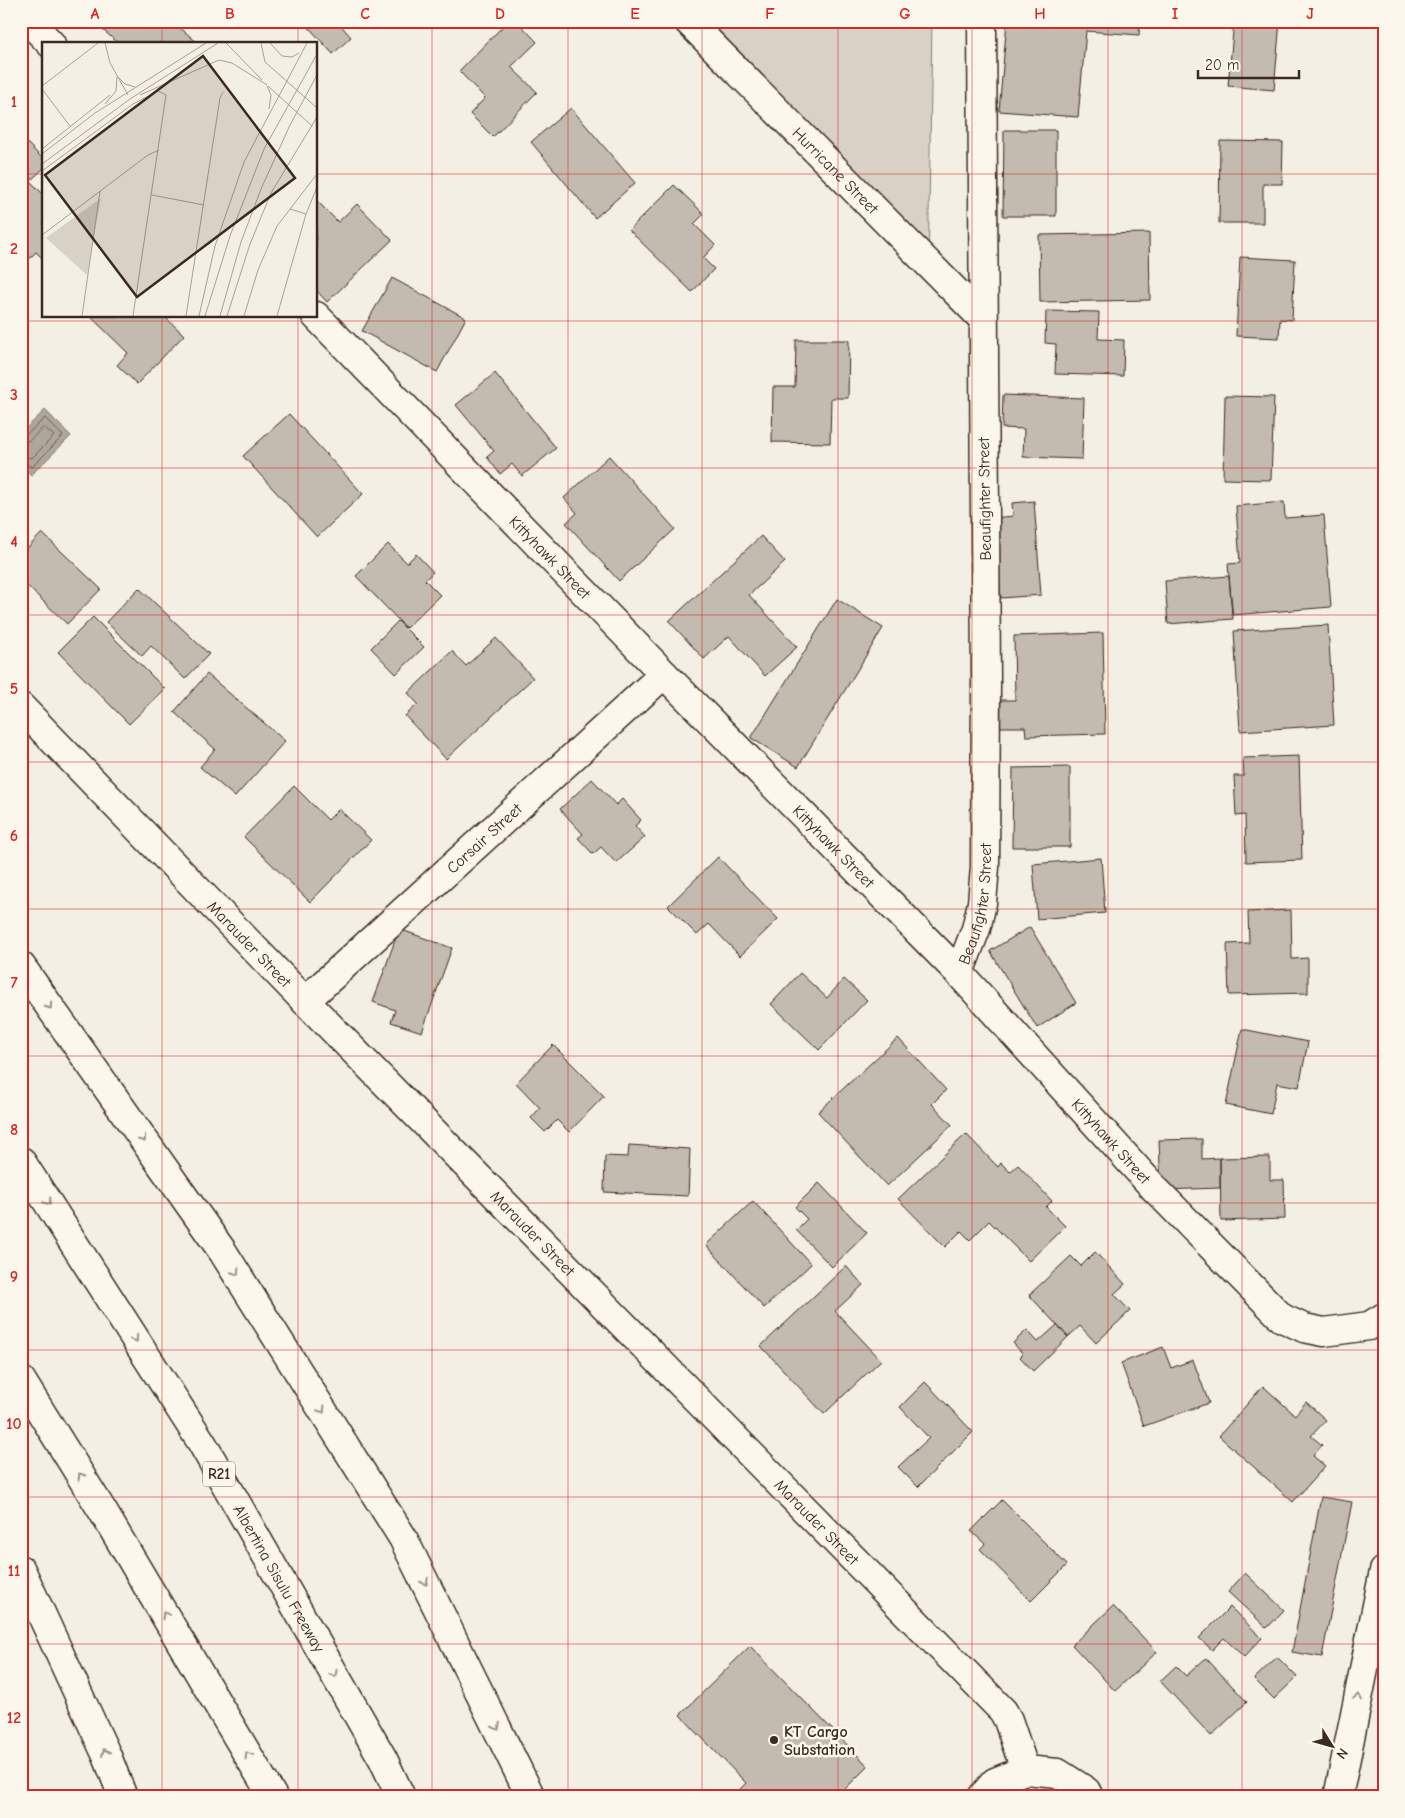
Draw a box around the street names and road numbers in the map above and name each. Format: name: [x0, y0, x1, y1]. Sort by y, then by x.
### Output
street label: Hurricane Street: [788, 124, 882, 218]
street label: Beaufighter Street: [975, 437, 995, 561]
street label: Kittyhawk Street: [505, 512, 594, 603]
street label: Corsair Street: [443, 800, 526, 877]
street label: Kittyhawk Street: [789, 802, 878, 892]
street label: Beaufighter Street: [955, 843, 995, 967]
street label: Marauder Street: [203, 898, 295, 991]
street label: Kittyhawk Street: [1067, 1095, 1154, 1188]
street label: Marauder Street: [486, 1187, 578, 1280]
road number: R21: [203, 1462, 235, 1486]
street label: Marauder Street: [770, 1476, 862, 1569]
street label: Albertina Sisulu Freeway: [229, 1502, 328, 1656]

